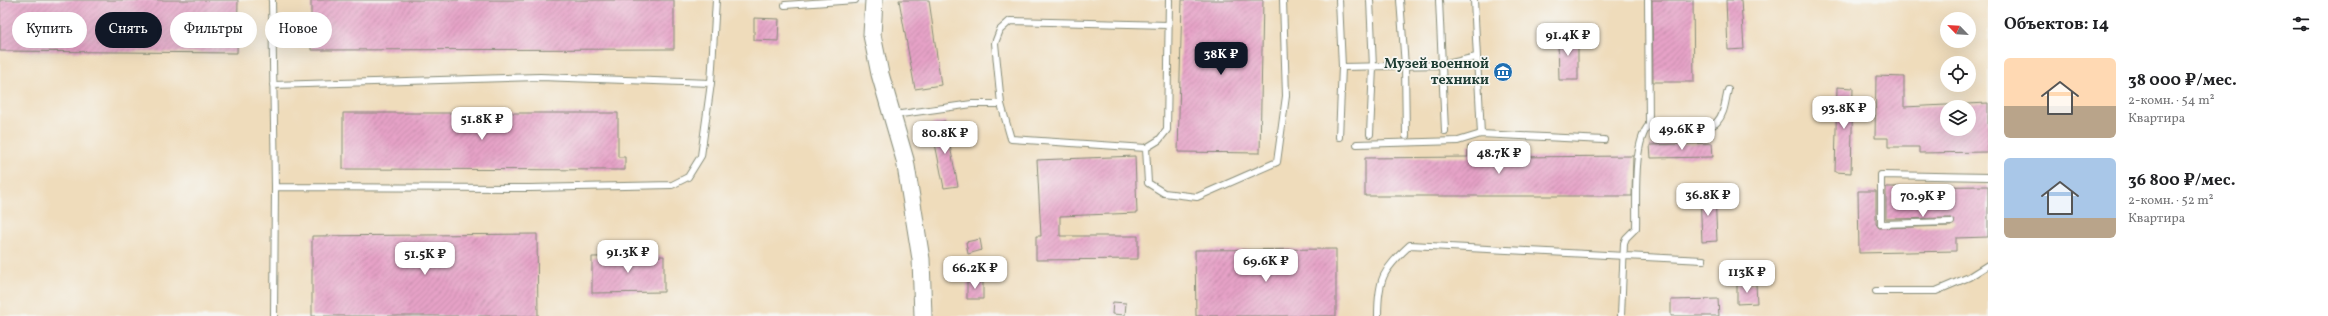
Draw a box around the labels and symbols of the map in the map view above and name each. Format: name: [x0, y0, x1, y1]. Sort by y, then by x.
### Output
north arrow: [1940, 12, 1976, 48]
pin: 91.4K ₽: [1531, 23, 1605, 57]
pin: 38K ₽: [1193, 42, 1249, 76]
place label: Музей военной техники: [1384, 55, 1489, 90]
museum icon: Музей военной техники: [1492, 61, 1514, 83]
pin: 93.8K ₽: [1807, 96, 1881, 130]
pin: 51.8K ₽: [445, 107, 519, 141]
pin: 49.6K ₽: [1645, 117, 1719, 151]
pin: 80.8K ₽: [908, 121, 982, 155]
pin: 48.7K ₽: [1462, 141, 1536, 175]
pin: 36.8K ₽: [1671, 183, 1745, 217]
pin: 70.9K ₽: [1886, 184, 1960, 218]
pin: 91.3K ₽: [591, 240, 665, 274]
pin: 51.5K ₽: [388, 242, 462, 276]
pin: 69.6K ₽: [1229, 249, 1303, 283]
pin: 66.2K ₽: [938, 256, 1012, 290]
pin: 113K ₽: [1714, 260, 1780, 294]

